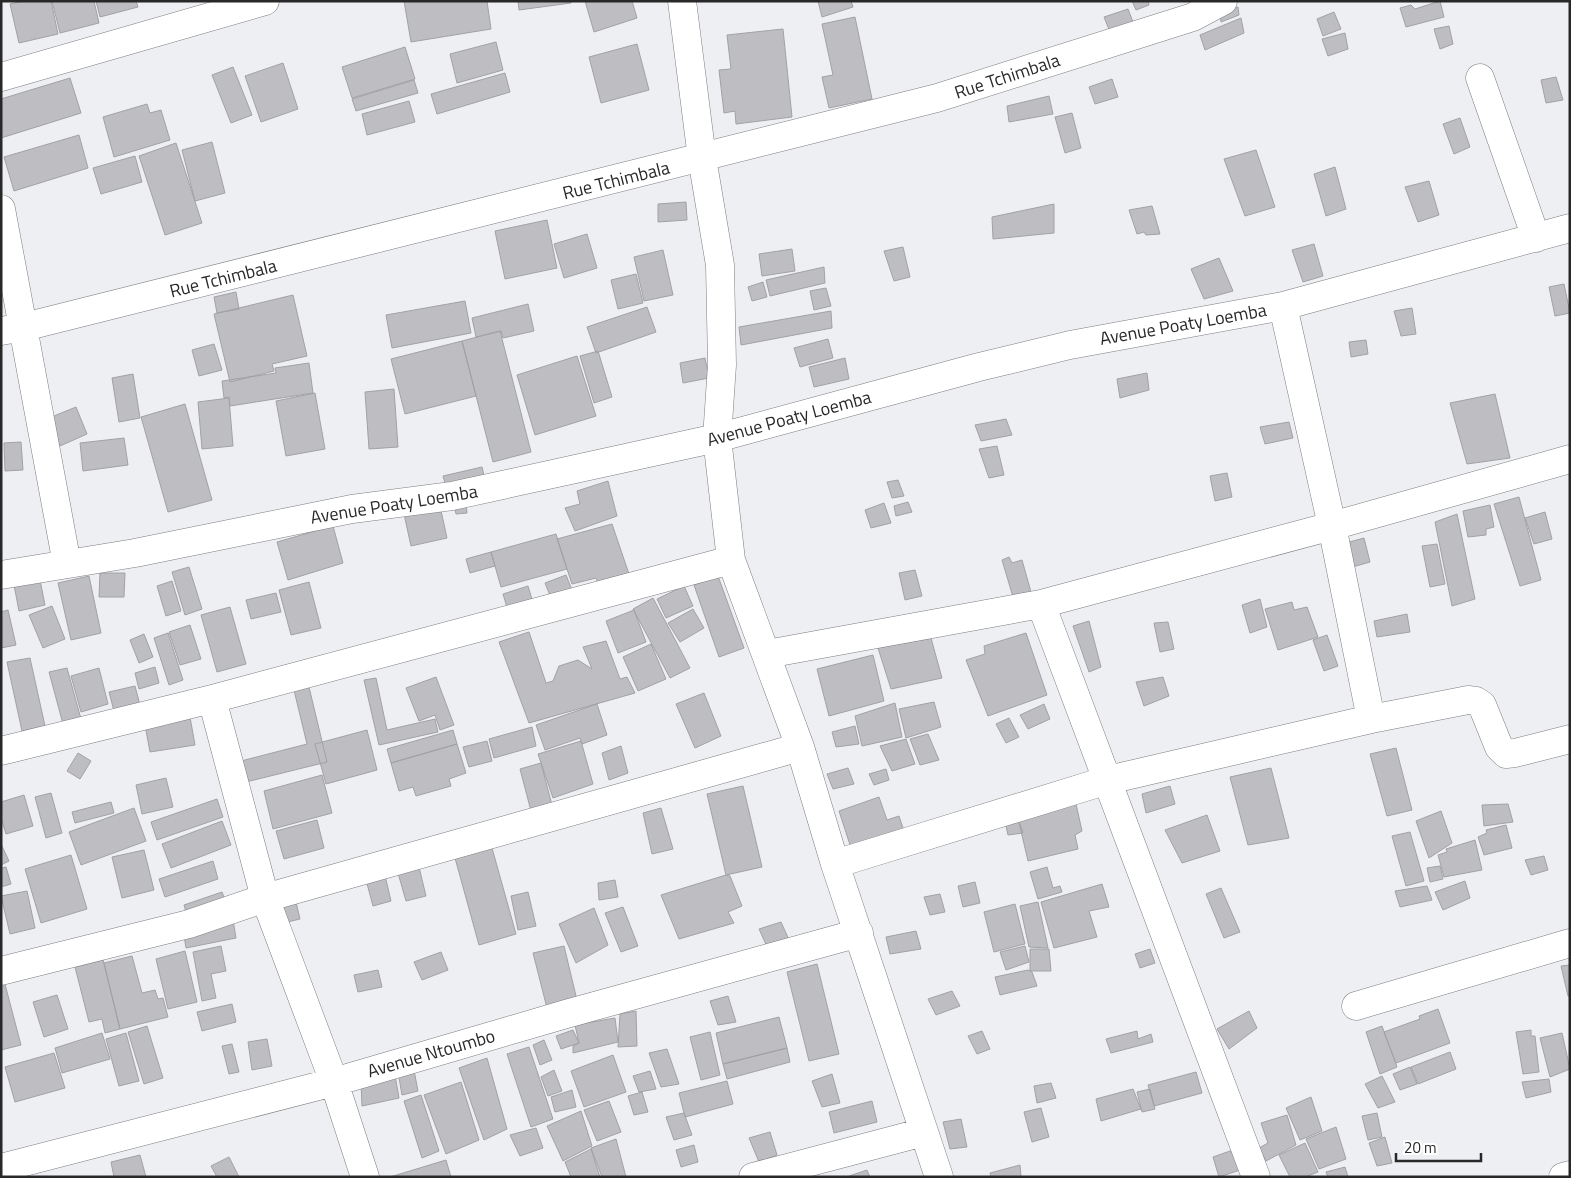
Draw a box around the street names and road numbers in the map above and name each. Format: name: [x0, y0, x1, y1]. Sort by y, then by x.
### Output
street label: Rue Tchimbala: [951, 46, 1063, 106]
street label: Rue Tchimbala: [560, 154, 672, 206]
street label: Rue Tchimbala: [167, 252, 279, 304]
street label: Avenue Poaty Loemba: [1097, 296, 1269, 352]
street label: Avenue Poaty Loemba: [704, 383, 874, 453]
street label: Avenue Poaty Loemba: [308, 477, 480, 531]
street label: Avenue Ntoumbo: [364, 1022, 498, 1084]

